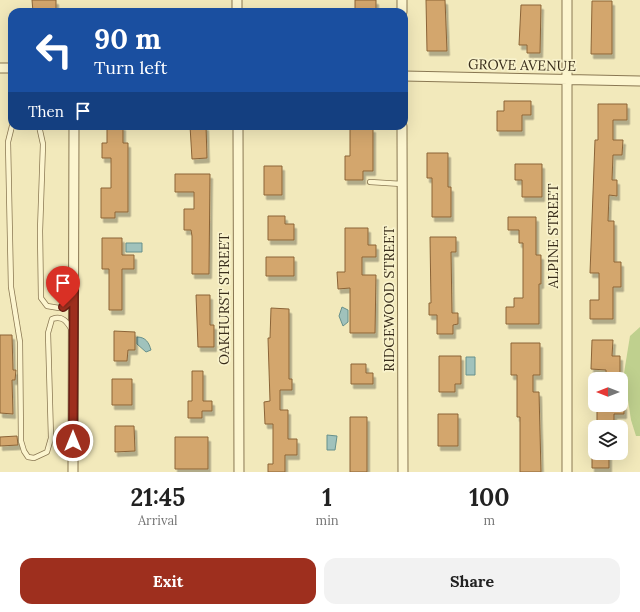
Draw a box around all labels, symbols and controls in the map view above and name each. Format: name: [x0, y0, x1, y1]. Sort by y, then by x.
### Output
text: 90 m: [94, 21, 161, 57]
icon: left: [28, 24, 80, 76]
street label: GROVE AVENUE: [468, 55, 576, 75]
text: Turn left: [94, 56, 167, 79]
icon: arrive: [72, 100, 94, 122]
text: Then: [28, 102, 64, 121]
street label: ALPINE STREET: [544, 183, 562, 290]
street label: RIDGEWOOD STREET: [380, 226, 398, 372]
street label: OAKHURST STREET: [215, 233, 233, 365]
pin: [46, 266, 80, 307]
icon: arrive: [52, 272, 74, 294]
north arrow: [588, 372, 628, 412]
map controls: [588, 372, 628, 460]
position arrow: [52, 420, 94, 462]
button: layers: [588, 420, 628, 460]
text: 21:45: [130, 482, 185, 513]
text: 1: [322, 482, 332, 513]
text: 100: [469, 482, 509, 513]
text: Arrival: [138, 512, 178, 529]
text: min: [316, 512, 339, 529]
text: m: [484, 512, 495, 529]
button: Exit: [20, 558, 316, 604]
button: Share: [324, 558, 620, 604]

